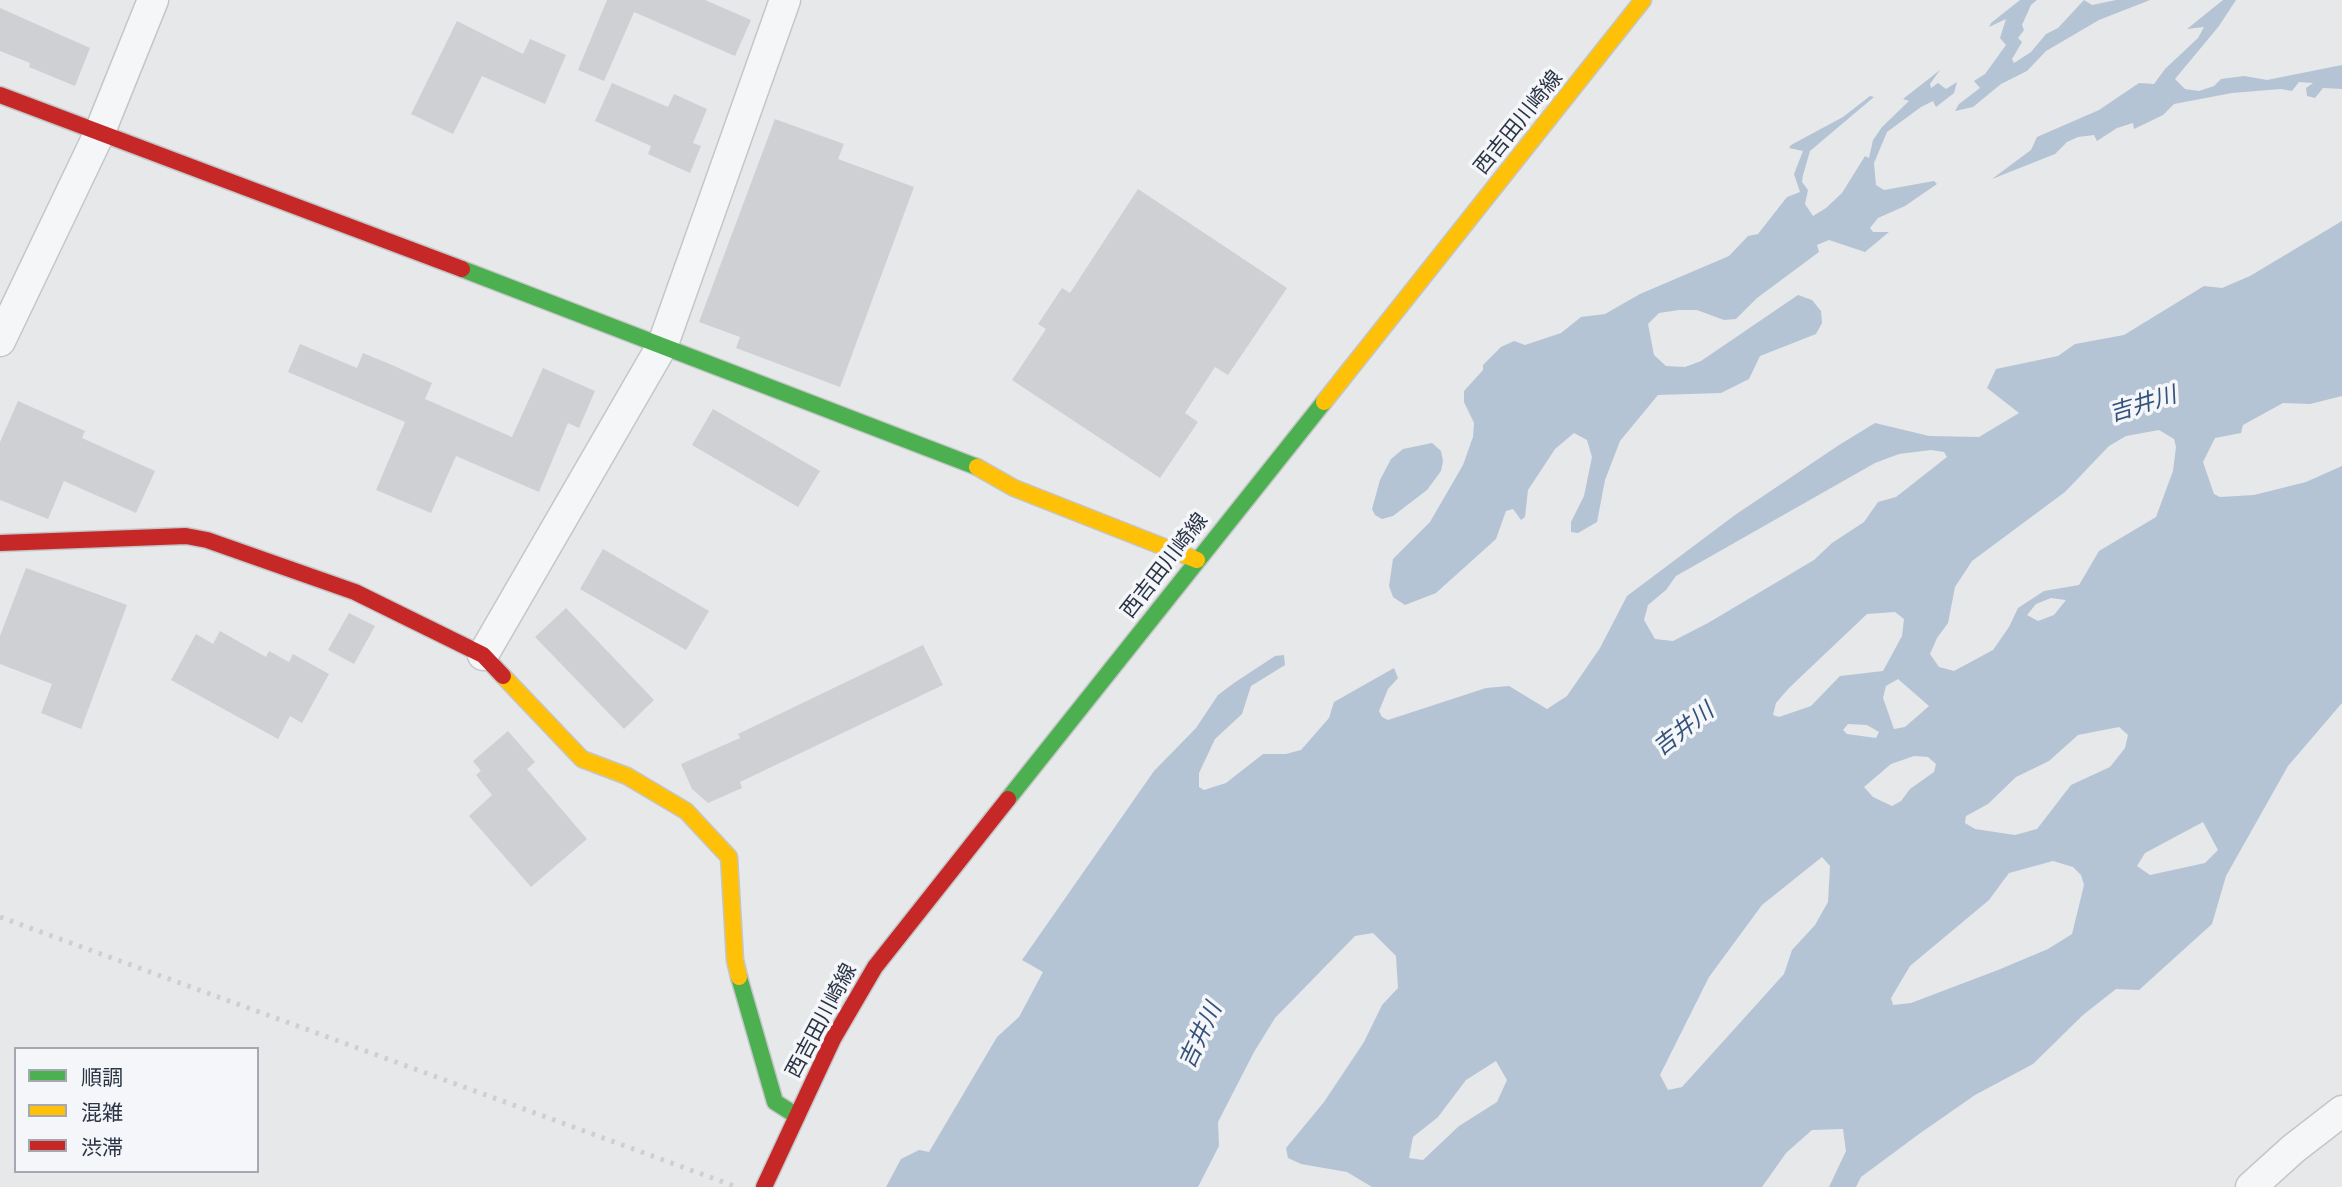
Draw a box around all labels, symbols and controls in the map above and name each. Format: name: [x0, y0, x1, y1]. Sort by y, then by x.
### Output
street label: 西吉田川崎線: [1470, 66, 1568, 180]
water label: 吉井川: [2106, 382, 2180, 428]
street label: 西吉田川崎線: [1116, 509, 1214, 623]
water label: 吉井川: [1648, 698, 1720, 762]
street label: 西吉田川崎線: [781, 959, 863, 1083]
water label: 吉井川: [1174, 999, 1228, 1073]
legend: [14, 1047, 259, 1173]
text: 順調: [81, 1066, 123, 1089]
text: 混雑: [81, 1101, 123, 1124]
text: 渋滞: [81, 1136, 123, 1159]

